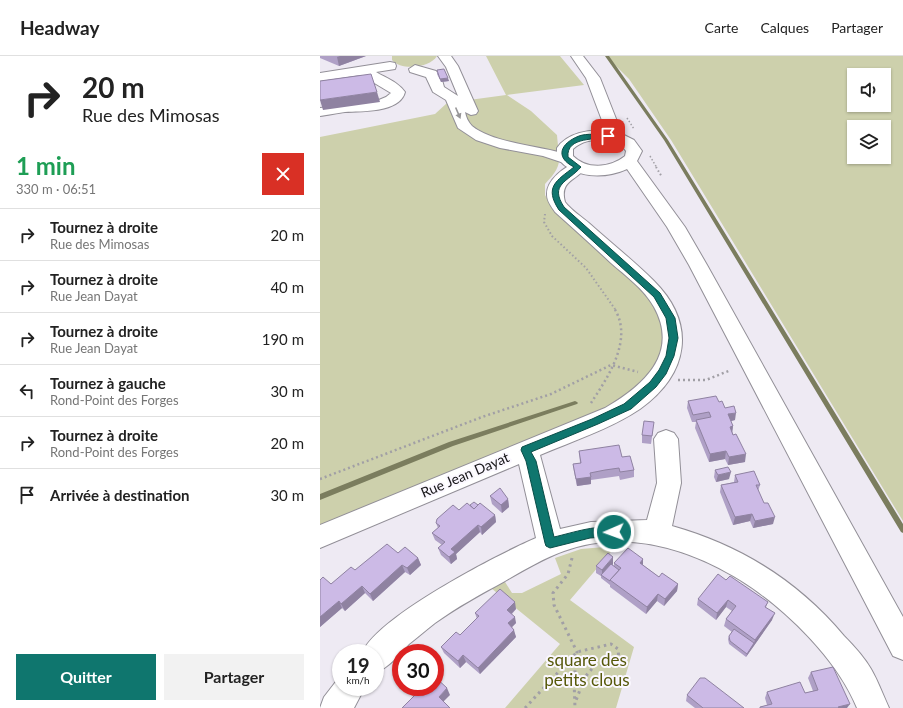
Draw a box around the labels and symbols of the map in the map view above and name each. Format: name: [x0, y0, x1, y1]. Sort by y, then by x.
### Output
one-way arrow: [455, 108, 461, 120]
pin: [591, 119, 625, 153]
street label: Rue Jean Dayat: [418, 448, 512, 501]
position arrow: [593, 511, 635, 553]
speed limit sign: 30: [392, 644, 444, 696]
park label: square des petits clous: [544, 649, 630, 690]

